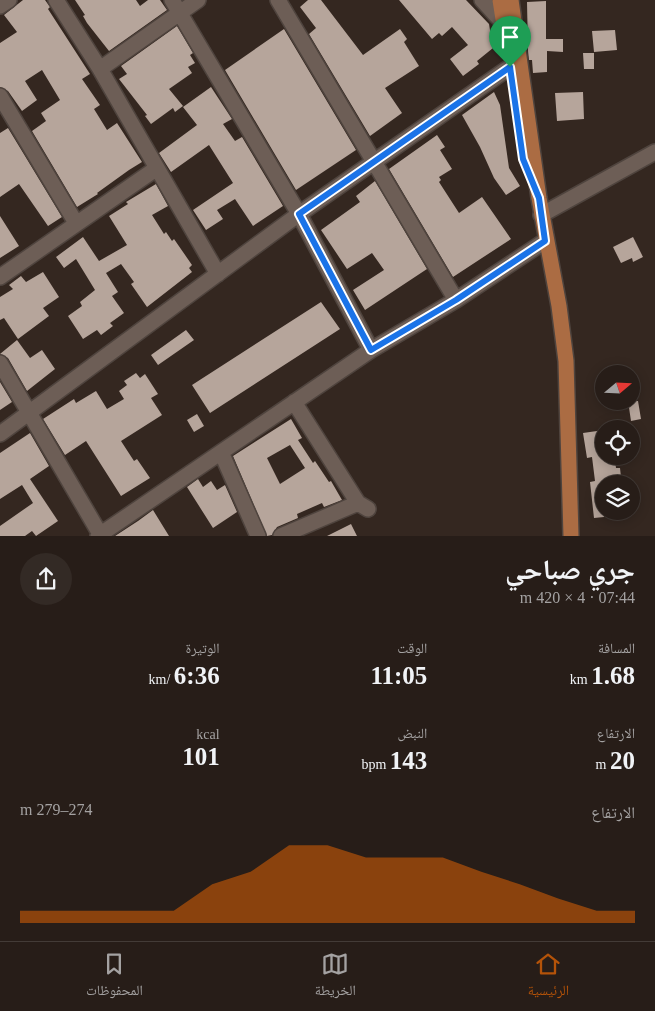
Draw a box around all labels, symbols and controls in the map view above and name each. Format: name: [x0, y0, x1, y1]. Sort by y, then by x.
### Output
pin: [489, 16, 531, 67]
icon: arrive: [496, 23, 524, 51]
north arrow: [595, 365, 640, 410]
map controls: [595, 365, 640, 520]
button: locate: [595, 420, 640, 465]
button: layers: [595, 475, 640, 520]
button: share: [20, 553, 72, 605]
text: جري صباحي: [505, 554, 635, 585]
text: 07:44 · 4 × 420 m: [520, 589, 635, 606]
text: الوتيرة: [186, 641, 220, 656]
text: الوقت: [397, 641, 427, 656]
text: المسافة: [598, 641, 635, 656]
text: 6:36: [174, 662, 220, 689]
text: 11:05: [370, 662, 427, 689]
text: 1.68: [591, 662, 635, 689]
text: /km: [149, 672, 174, 687]
text: km: [570, 672, 591, 687]
text: النبض: [397, 726, 427, 741]
text: الارتفاع: [597, 726, 635, 741]
text: kcal: [196, 727, 220, 742]
text: 101: [182, 743, 220, 770]
text: 143: [390, 747, 427, 774]
text: 20: [610, 747, 635, 774]
text: bpm: [361, 757, 390, 772]
text: m: [596, 757, 610, 772]
text: 274–279 m: [20, 801, 92, 818]
text: الارتفاع: [591, 804, 635, 821]
tab: المحفوظات: [86, 950, 143, 1004]
tab: الخريطة: [315, 950, 356, 1004]
tab: الرئيسية: [528, 950, 569, 1004]

